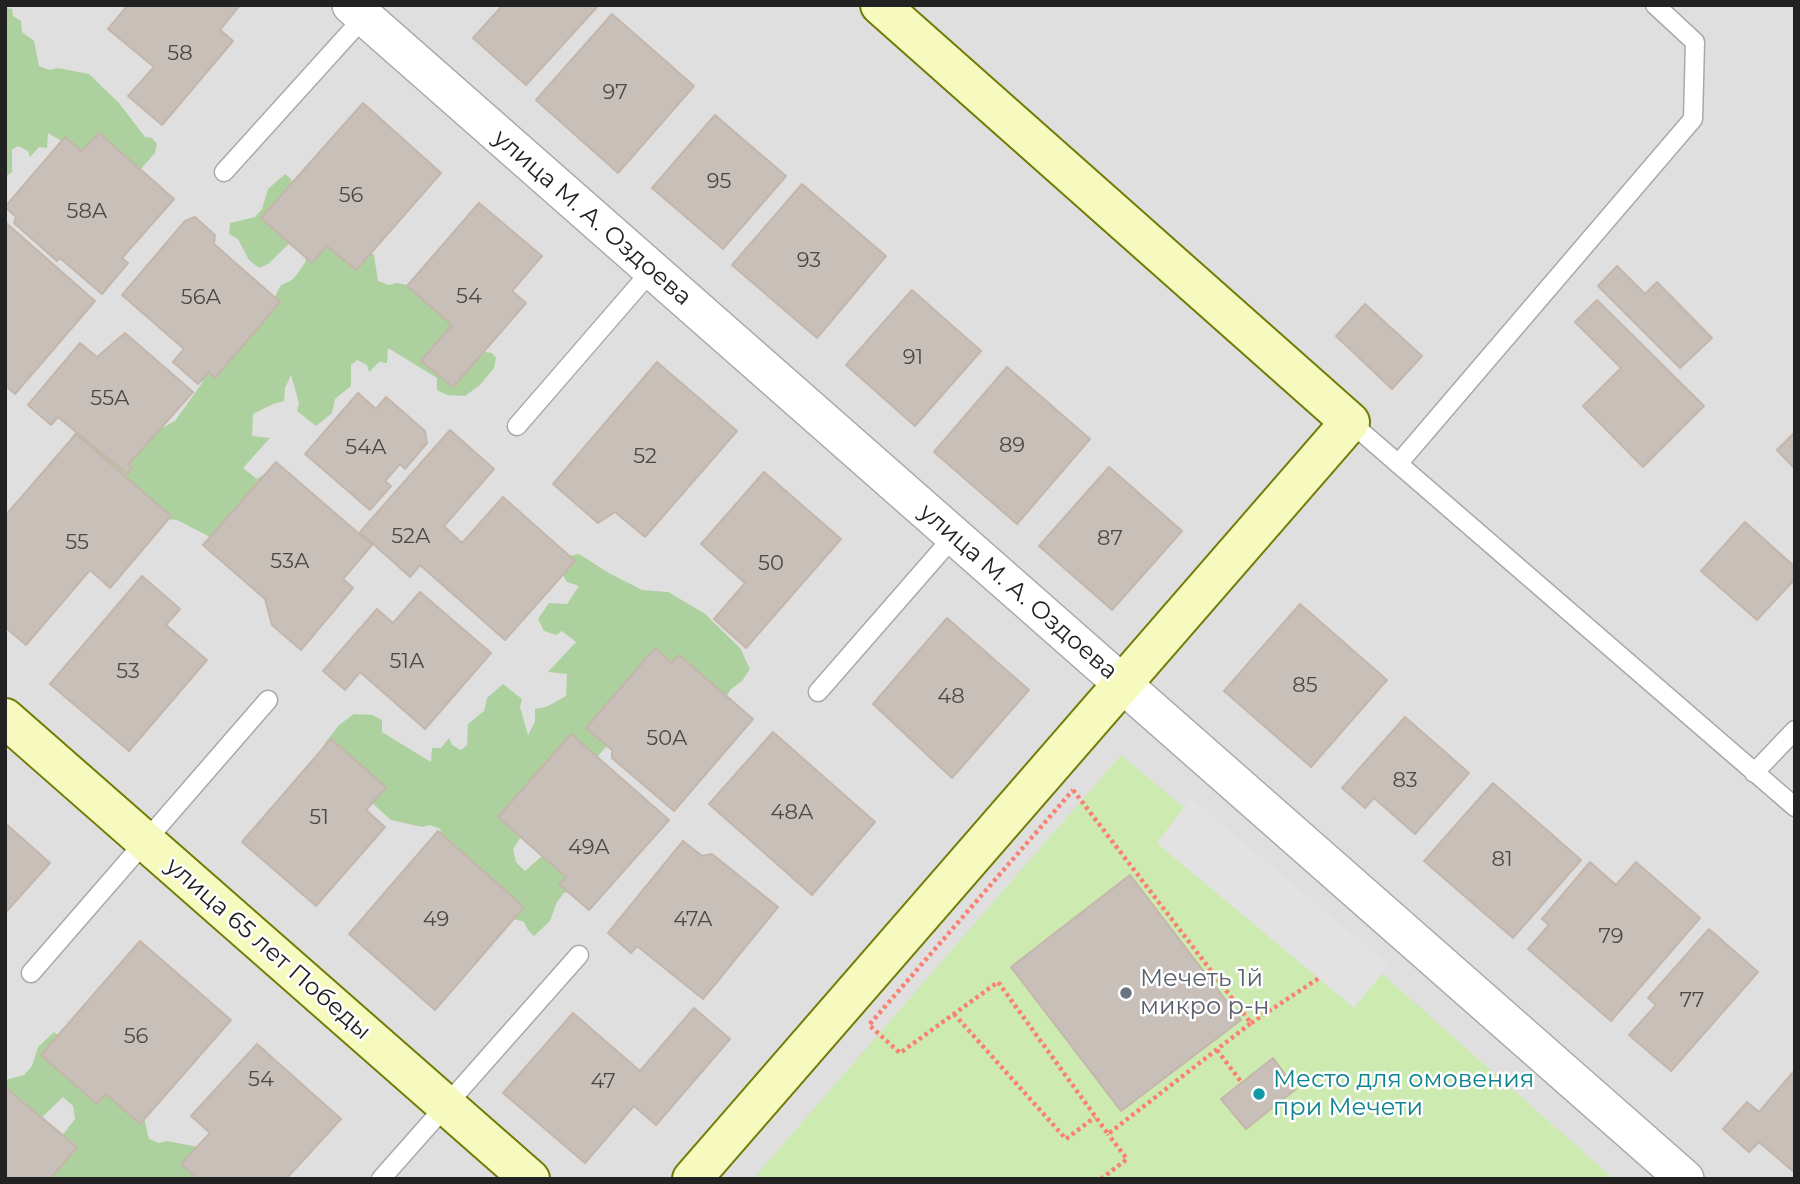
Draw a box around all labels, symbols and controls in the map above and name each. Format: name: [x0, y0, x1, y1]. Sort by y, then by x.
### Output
house number: 58: [167, 41, 193, 67]
house number: 97: [603, 80, 627, 106]
street label: улица М. А. Оздоева: [487, 124, 697, 312]
house number: 95: [707, 169, 731, 195]
house number: 56: [339, 183, 363, 209]
house number: 58А: [67, 199, 107, 225]
house number: 93: [797, 248, 821, 274]
house number: 54: [456, 284, 482, 310]
house number: 56А: [181, 285, 221, 311]
house number: 91: [903, 345, 923, 371]
house number: 55А: [90, 386, 130, 412]
house number: 89: [999, 433, 1025, 459]
house number: 54А: [345, 435, 387, 461]
house number: 52: [633, 444, 657, 470]
street label: улица М. А. Оздоева: [913, 498, 1123, 686]
house number: 52А: [391, 524, 431, 550]
house number: 87: [1097, 526, 1123, 552]
house number: 55: [65, 530, 89, 556]
house number: 53А: [270, 549, 310, 575]
house number: 50: [758, 551, 784, 577]
house number: 51А: [389, 649, 425, 675]
house number: 53: [116, 659, 140, 685]
house number: 85: [1292, 673, 1318, 699]
house number: 48: [937, 684, 965, 710]
house number: 50А: [646, 726, 688, 752]
house number: 83: [1392, 768, 1418, 794]
house number: 48А: [770, 800, 814, 826]
house number: 51: [309, 805, 329, 831]
house number: 49А: [568, 835, 610, 861]
house number: 81: [1492, 847, 1512, 873]
street label: улица 65 лет Победы: [159, 852, 377, 1046]
house number: 49: [423, 907, 449, 933]
house number: 47А: [673, 907, 713, 933]
house number: 79: [1598, 924, 1624, 950]
place label: Мечеть 1й микро р-н: [1140, 965, 1270, 1021]
marker: Мечеть 1й микро р-н: [1118, 985, 1134, 1001]
house number: 77: [1680, 988, 1704, 1014]
house number: 56: [124, 1024, 148, 1050]
place label: Место для омовения при Мечети: [1273, 1066, 1534, 1122]
house number: 54: [248, 1067, 274, 1093]
house number: 47: [590, 1069, 616, 1095]
marker: Место для омовения при Мечети: [1251, 1086, 1267, 1102]

